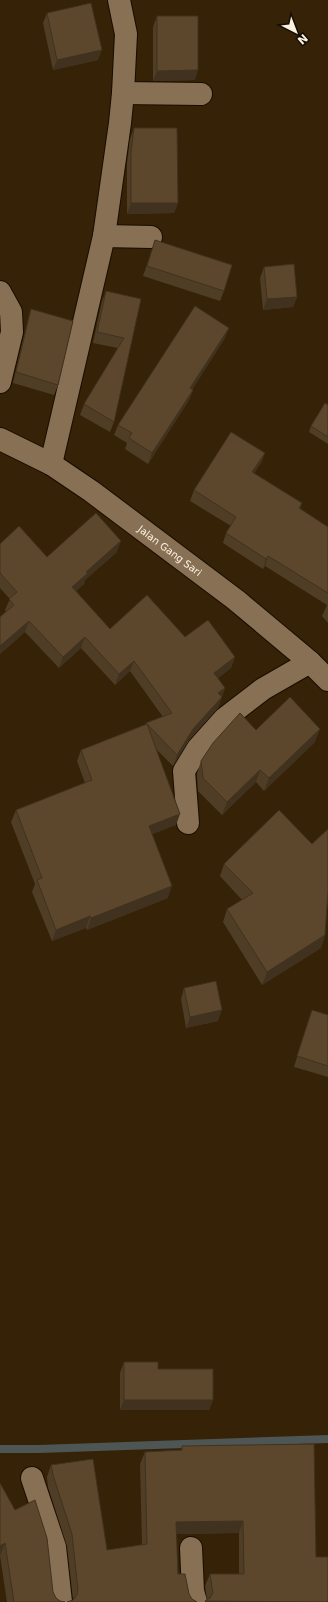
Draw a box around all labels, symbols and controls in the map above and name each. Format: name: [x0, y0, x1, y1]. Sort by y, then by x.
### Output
north arrow: [276, 12, 316, 52]
text: N: [295, 31, 310, 47]
street label: Jalan Gang Sari: [135, 523, 204, 578]

